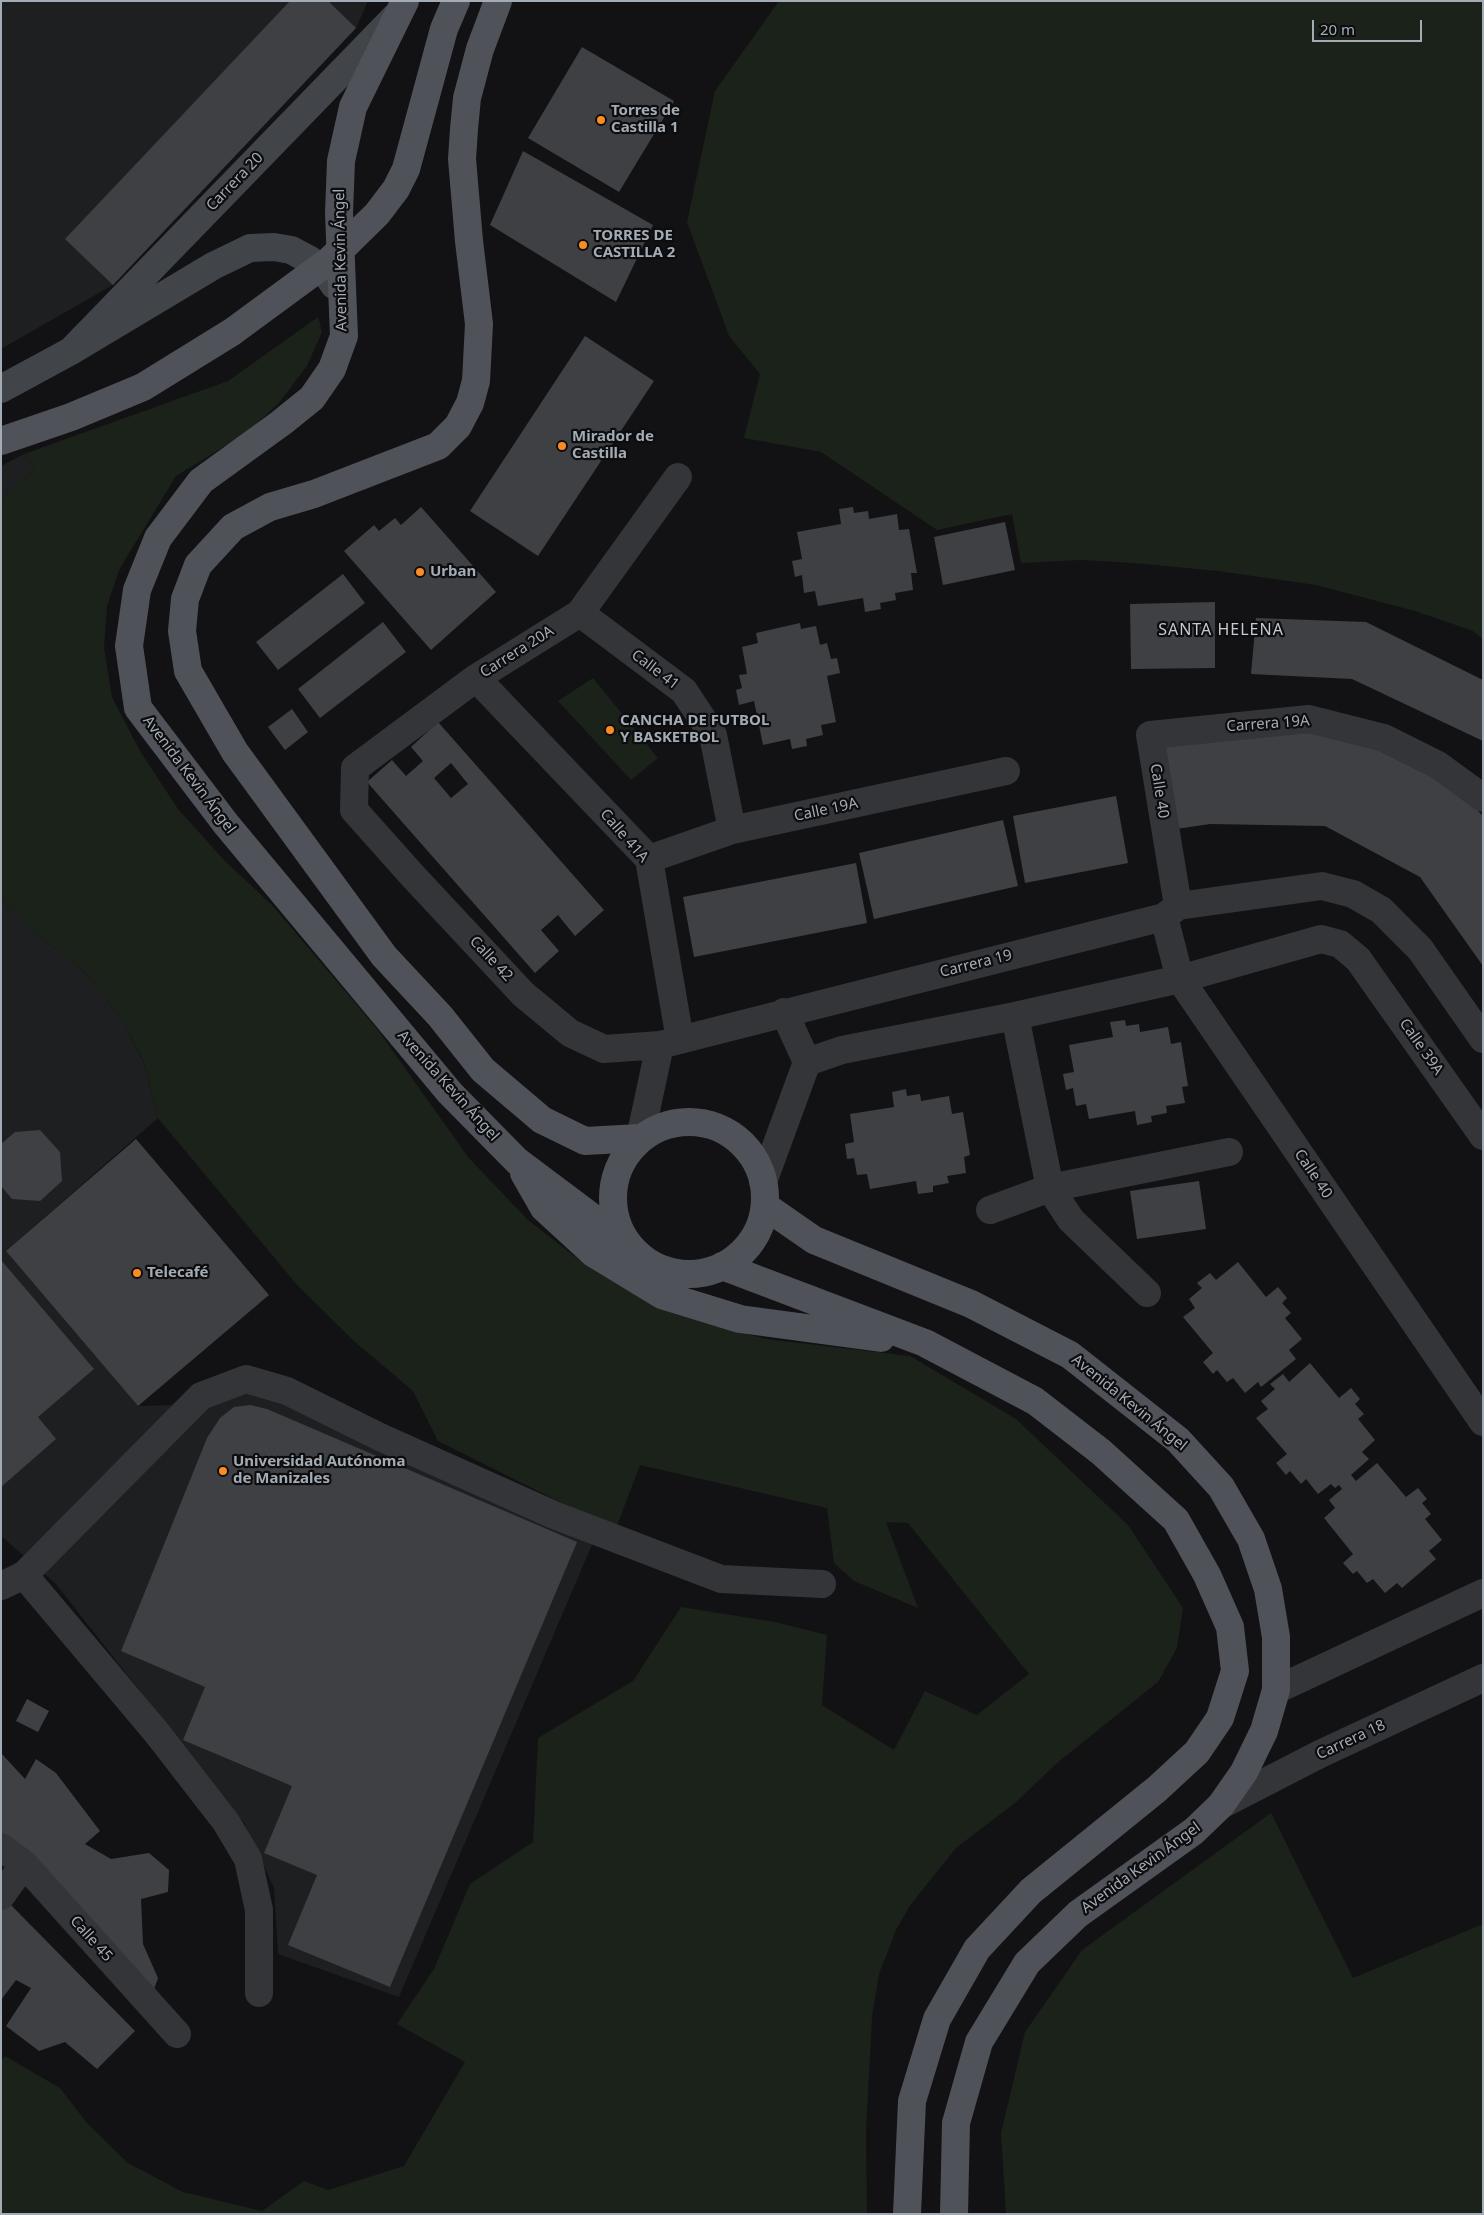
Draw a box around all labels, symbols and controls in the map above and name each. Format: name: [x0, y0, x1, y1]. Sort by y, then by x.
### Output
scale bar: [1314, 10, 1424, 42]
text: 20 m: [1320, 19, 1355, 39]
place label: Torres de Castilla 1: [611, 102, 680, 137]
marker: Torres de Castilla 1: [595, 114, 607, 126]
street label: Carrera 20: [203, 149, 267, 215]
street label: Avenida Kevin Ángel: [331, 188, 351, 332]
place label: TORRES DE CASTILLA 2: [593, 227, 675, 262]
marker: TORRES DE CASTILLA 2: [577, 239, 589, 251]
place label: Mirador de Castilla: [572, 428, 654, 463]
marker: Mirador de Castilla: [556, 440, 568, 452]
place label: Urban: [430, 563, 476, 581]
marker: Urban: [414, 566, 426, 578]
district label: SANTA HELENA: [1157, 620, 1285, 640]
street label: Carrera 20A: [477, 622, 557, 682]
street label: Calle 41: [628, 646, 682, 694]
place label: CANCHA DE FUTBOL Y BASKETBOL: [620, 712, 769, 747]
street label: Carrera 19A: [1226, 712, 1310, 736]
street label: Avenida Kevin Ángel: [139, 713, 239, 837]
marker: CANCHA DE FUTBOL Y BASKETBOL: [604, 724, 616, 736]
street label: Calle 40: [1146, 762, 1172, 820]
street label: Calle 19A: [792, 794, 860, 826]
street label: Calle 41A: [596, 806, 652, 866]
street label: Calle 42: [466, 933, 516, 985]
street label: Carrera 19: [938, 946, 1014, 982]
street label: Calle 39A: [1395, 1015, 1447, 1079]
street label: Avenida Kevin Ángel: [394, 1027, 502, 1145]
street label: Calle 40: [1290, 1146, 1336, 1202]
place label: Telecafé: [147, 1264, 208, 1282]
marker: Telecafé: [131, 1267, 143, 1279]
street label: Avenida Kevin Ángel: [1068, 1351, 1190, 1455]
place label: Universidad Autónoma de Manizales: [233, 1453, 405, 1488]
marker: Universidad Autónoma de Manizales: [217, 1465, 229, 1477]
street label: Carrera 18: [1314, 1716, 1388, 1764]
street label: Avenida Kevin Ángel: [1078, 1819, 1204, 1917]
street label: Calle 45: [66, 1912, 116, 1966]

